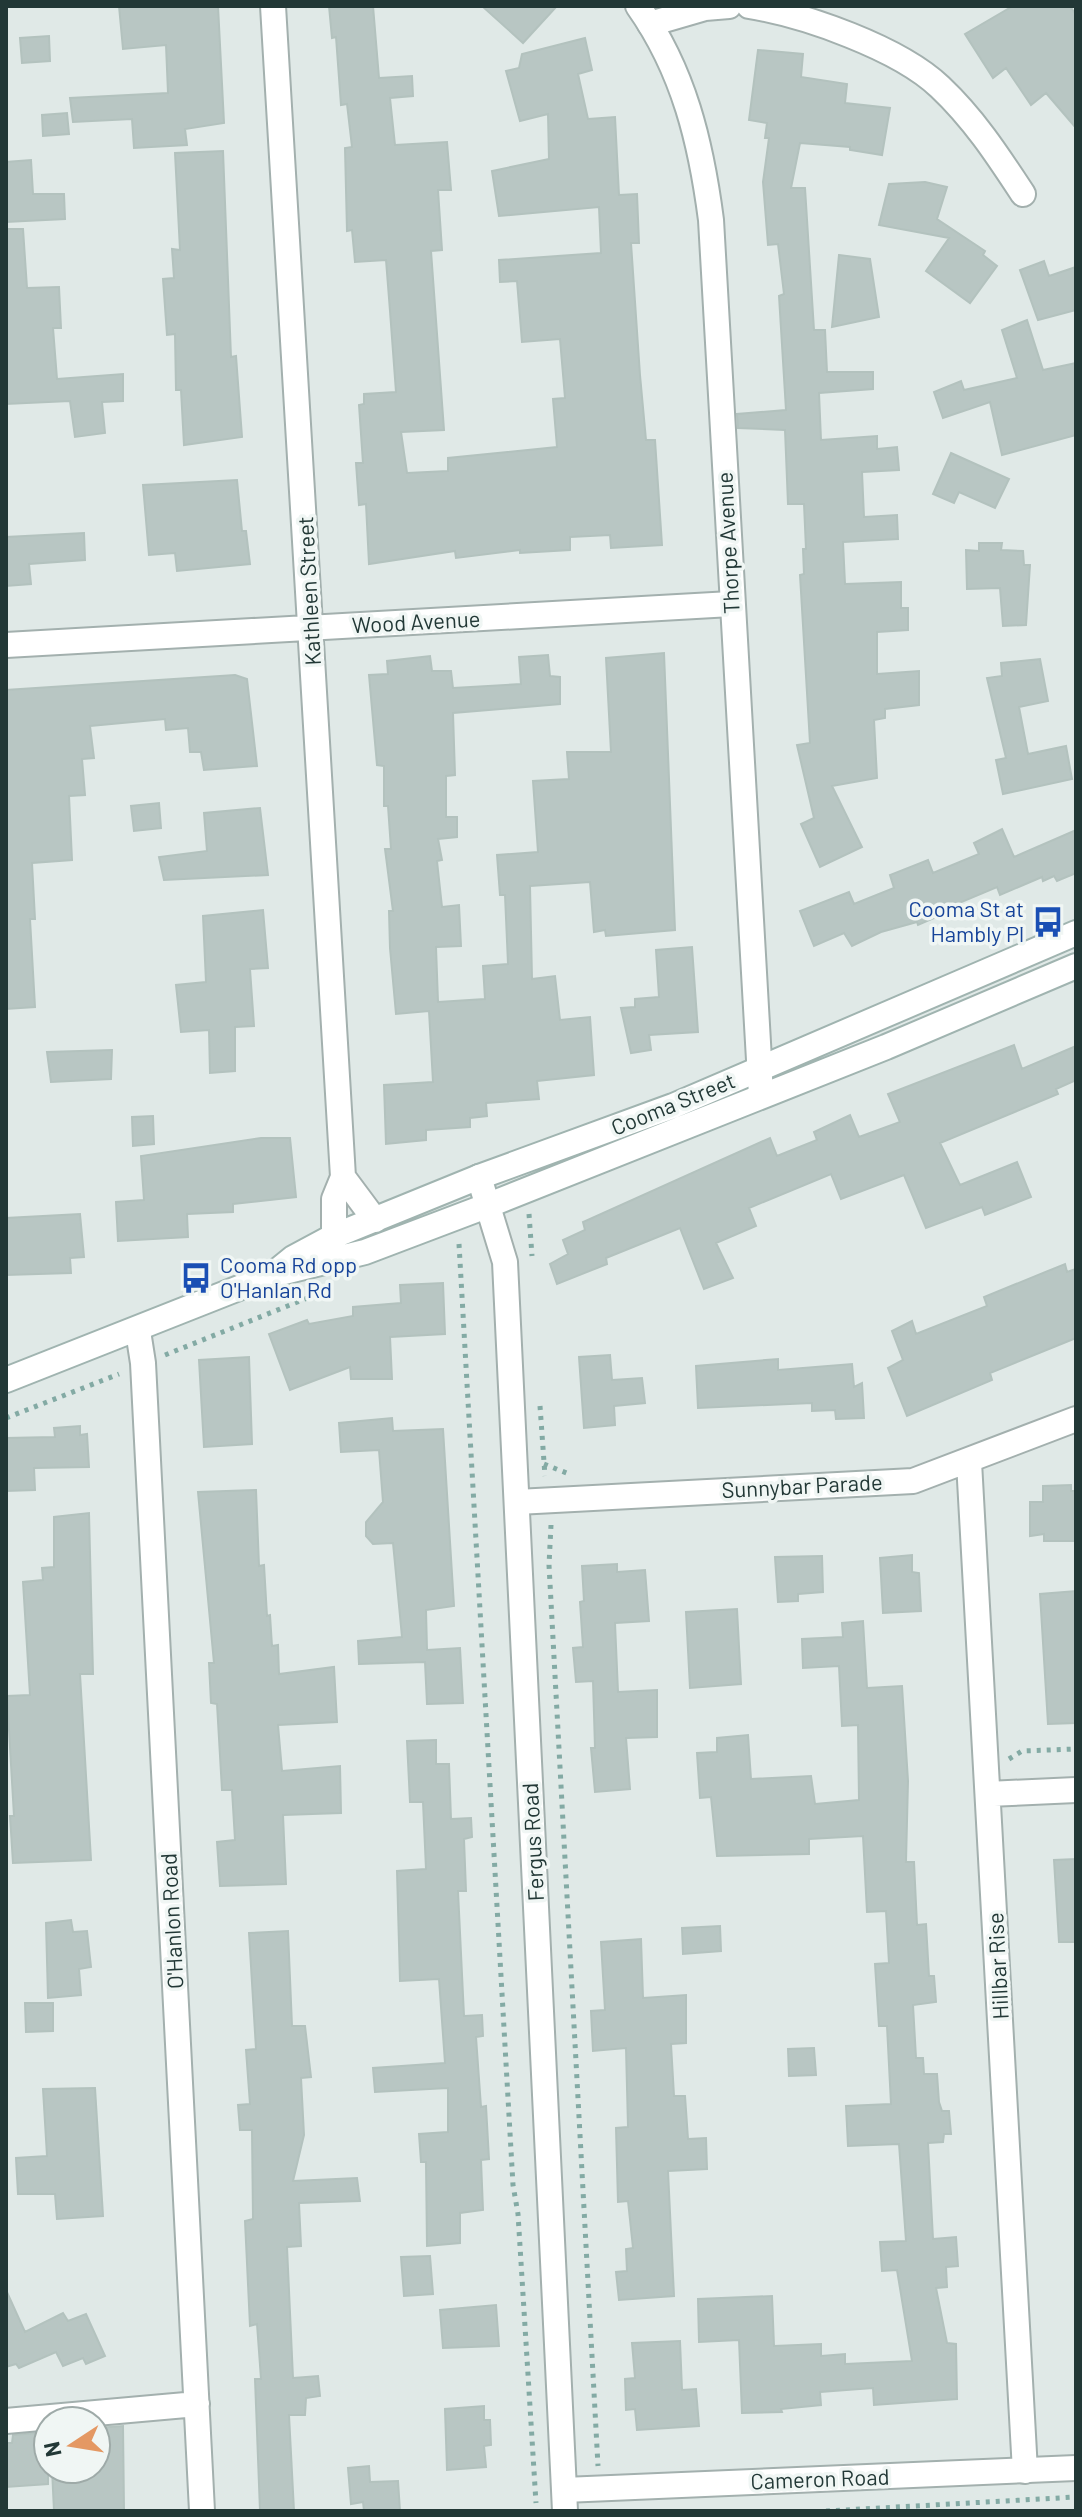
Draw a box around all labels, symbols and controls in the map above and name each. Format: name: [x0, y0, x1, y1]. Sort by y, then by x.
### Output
street label: Thorpe Avenue: [710, 471, 744, 615]
street label: Kathleen Street: [291, 516, 325, 666]
street label: Wood Avenue: [351, 605, 481, 637]
place label: Cooma St at Hambly Pl: [908, 895, 1024, 946]
bus stop icon: Cooma St at Hambly Pl: [1031, 905, 1065, 939]
street label: Cooma Street: [607, 1066, 738, 1140]
place label: Cooma Rd opp O'Hanlan Rd: [220, 1251, 357, 1302]
bus stop icon: Cooma Rd opp O'Hanlan Rd: [179, 1261, 213, 1295]
street label: Sunnybar Parade: [721, 1468, 883, 1502]
street label: Fergus Road: [516, 1782, 548, 1902]
street label: O'Hanlon Road: [154, 1852, 188, 1990]
street label: Hillbar Rise: [981, 1912, 1013, 2020]
north arrow: [32, 2405, 112, 2485]
text: N: [37, 2440, 66, 2459]
street label: Cameron Road: [750, 2463, 890, 2493]

